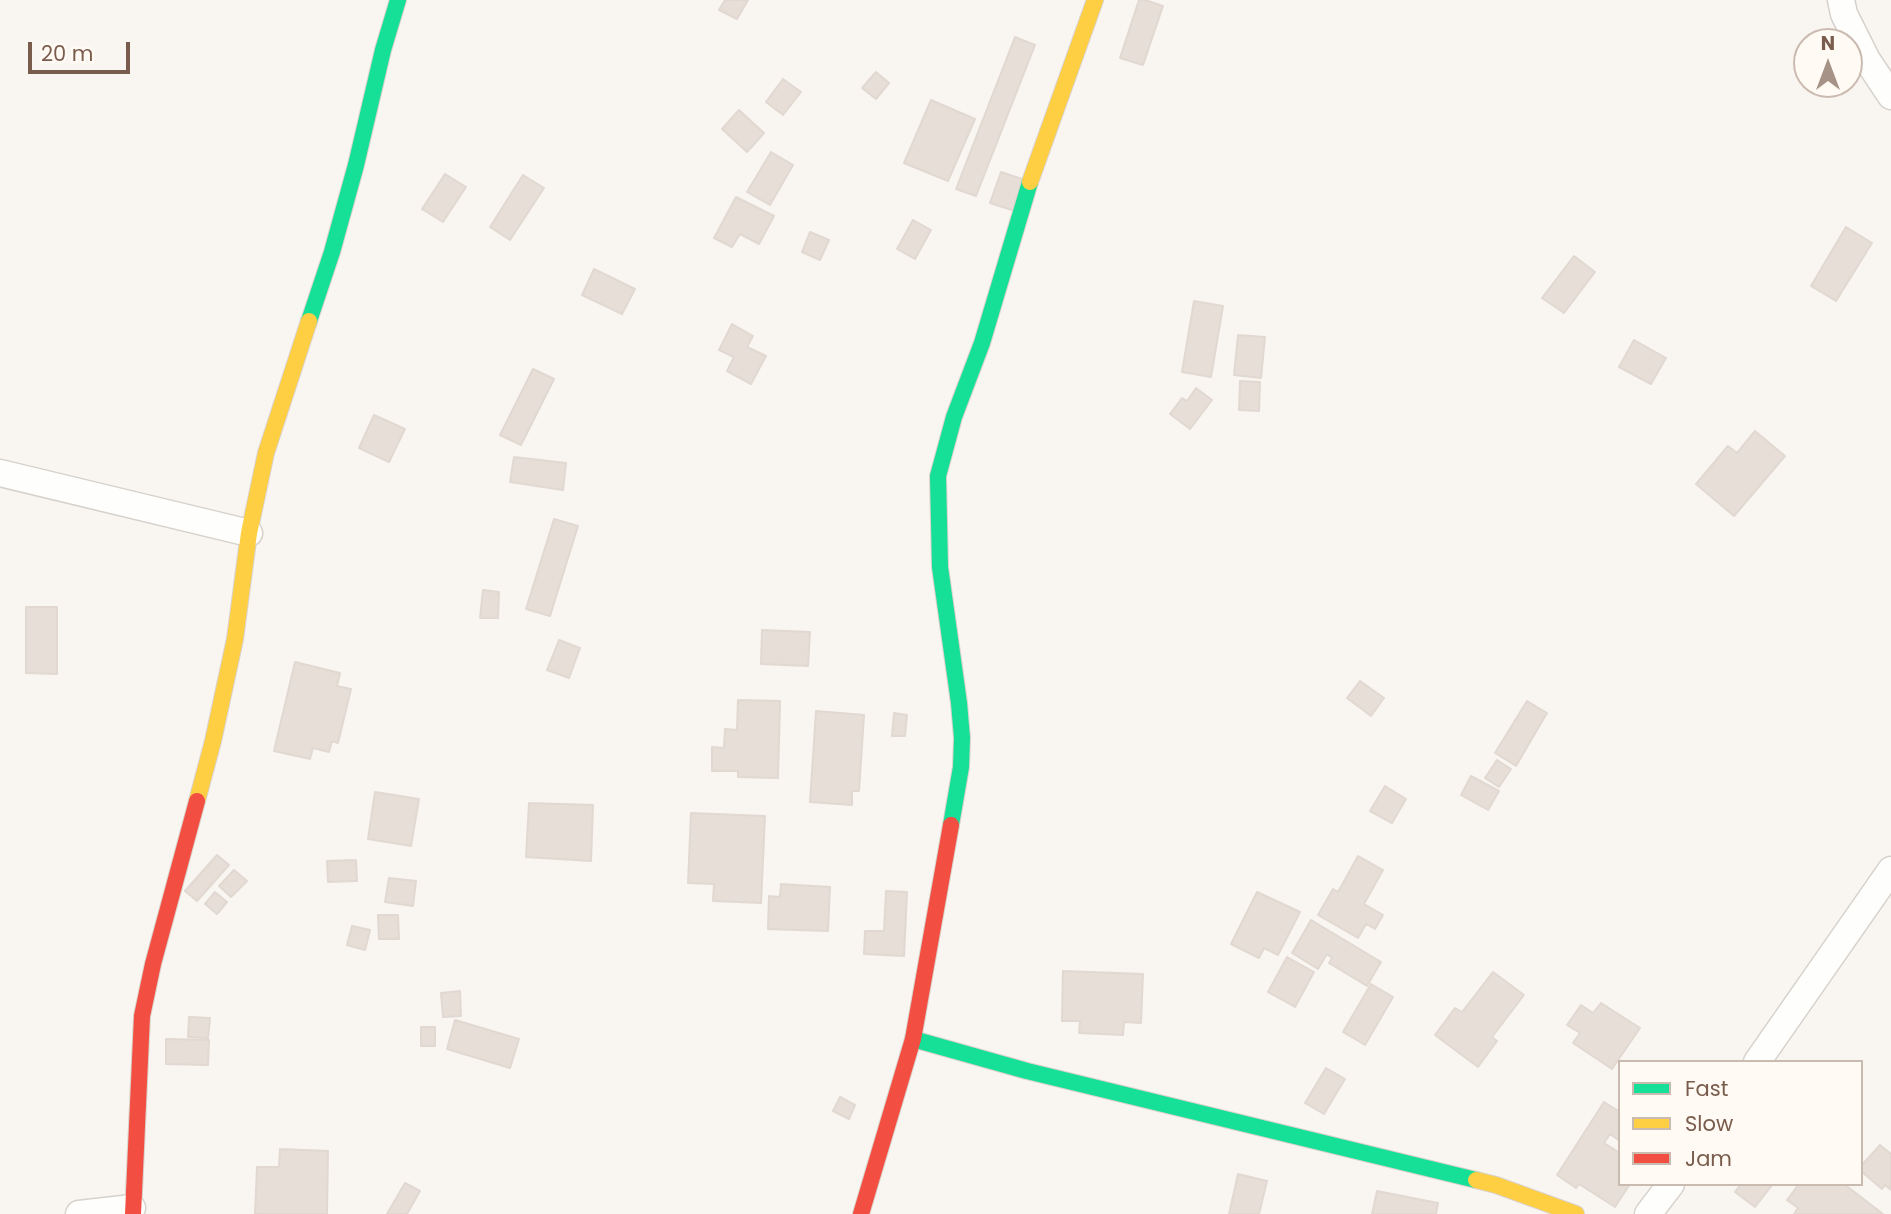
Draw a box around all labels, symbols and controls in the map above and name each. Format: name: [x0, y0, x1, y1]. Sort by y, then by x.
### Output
scale bar: [32, 28, 133, 72]
north arrow: [1793, 28, 1863, 98]
text: N: [1821, 30, 1835, 57]
text: 20 m: [41, 39, 94, 68]
legend: [1618, 1060, 1863, 1186]
text: Fast: [1685, 1074, 1728, 1103]
text: Slow: [1685, 1109, 1733, 1138]
text: Jam: [1685, 1144, 1732, 1173]

